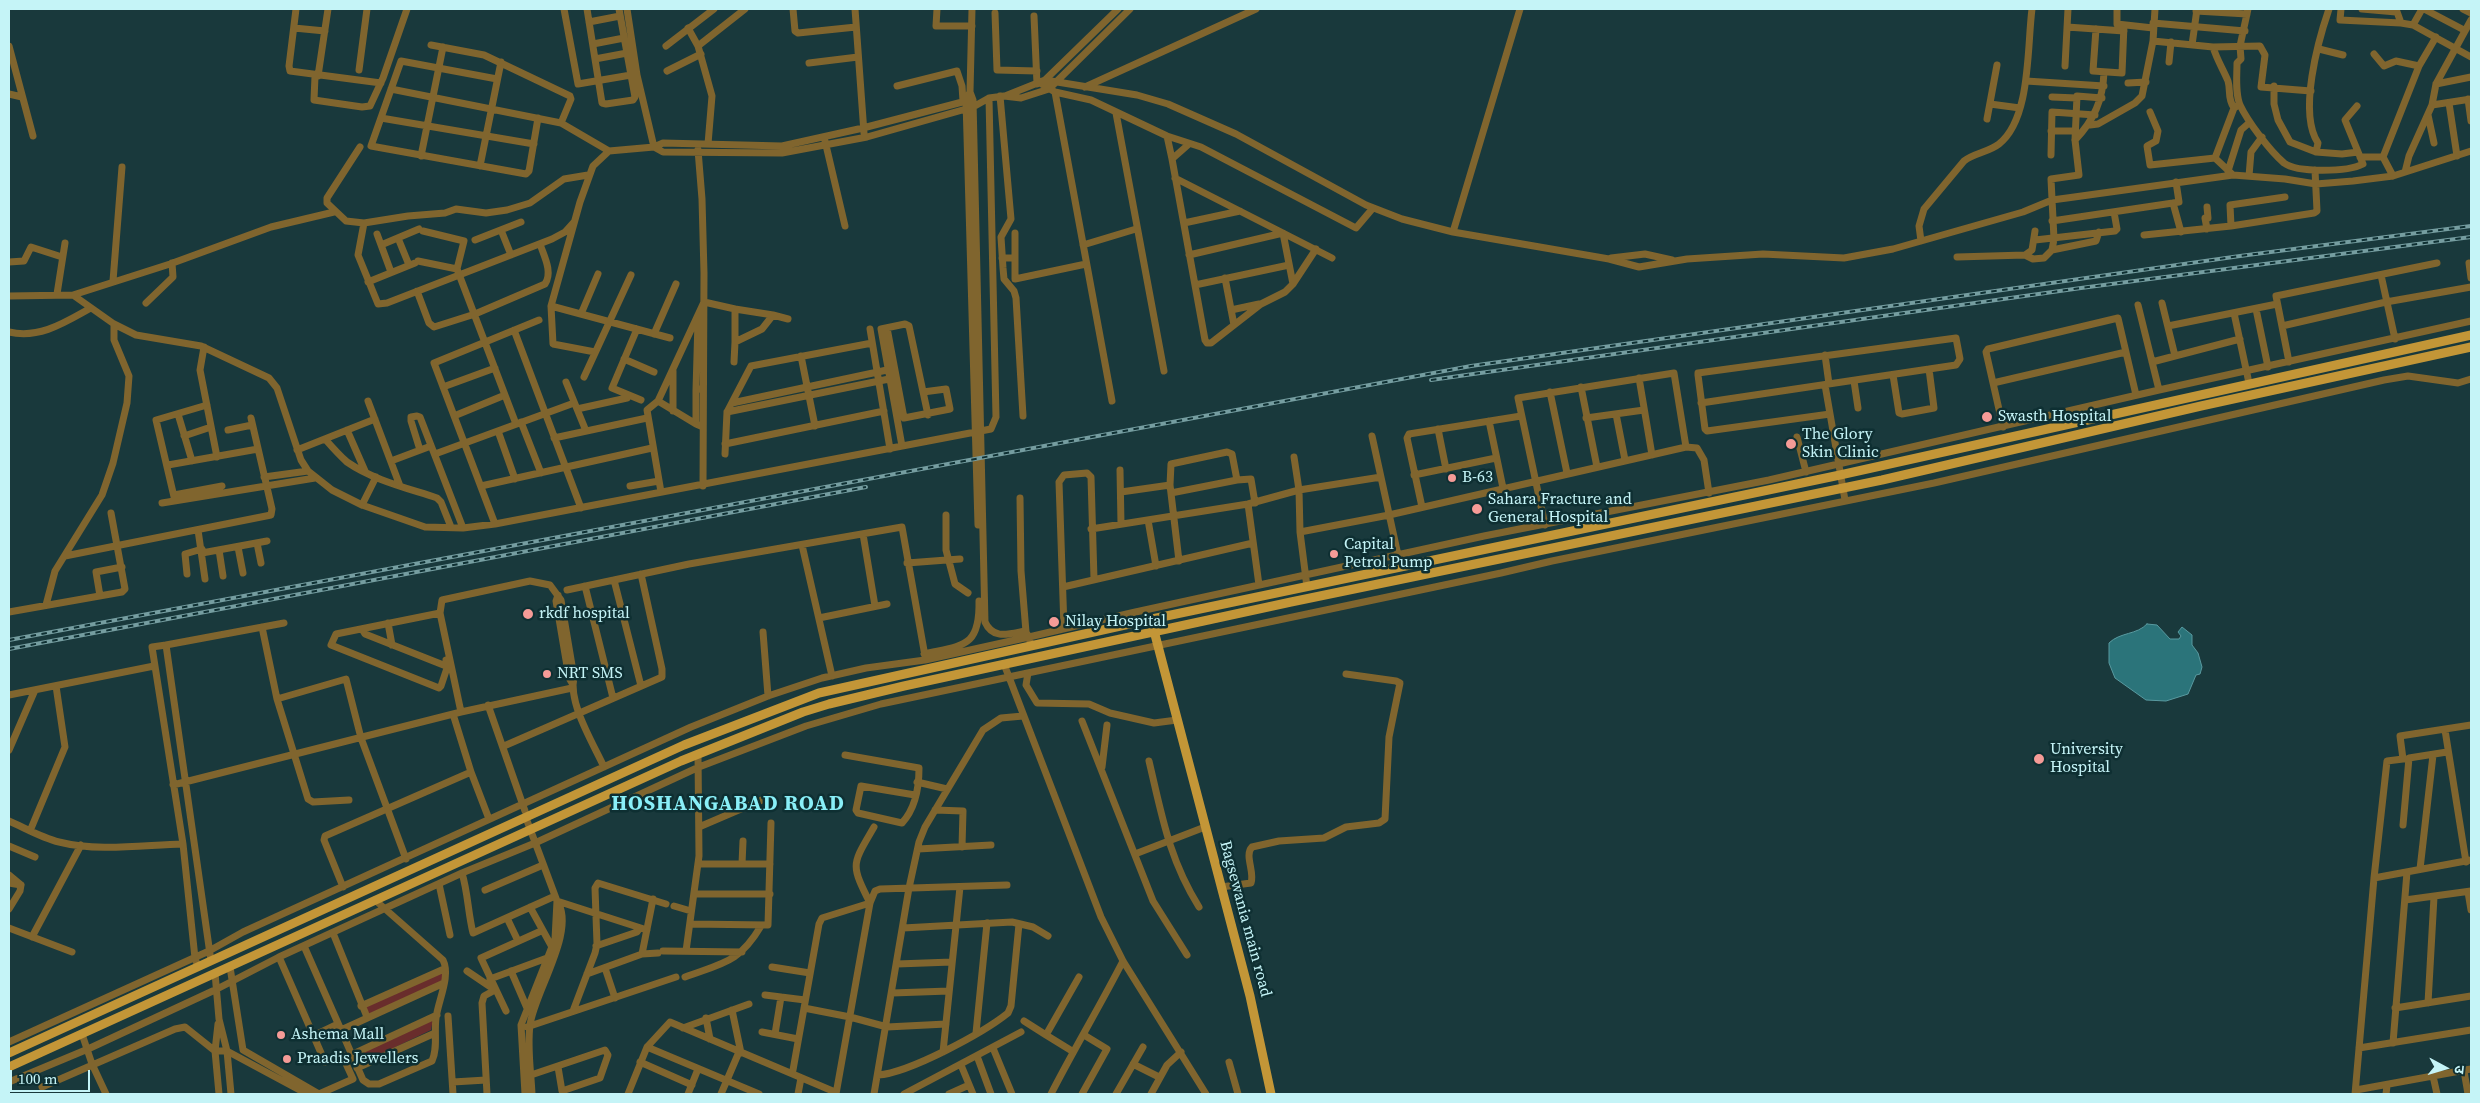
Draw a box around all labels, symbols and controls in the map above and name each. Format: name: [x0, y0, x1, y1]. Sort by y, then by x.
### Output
place label: Swasth Hospital: [1998, 407, 2112, 427]
marker: Swasth Hospital: [1980, 410, 1994, 424]
place label: The Glory Skin Clinic: [1802, 425, 1879, 463]
marker: The Glory Skin Clinic: [1784, 437, 1798, 451]
place label: B-63: [1462, 468, 1493, 488]
marker: B-63: [1446, 472, 1458, 484]
place label: Sahara Fracture and General Hospital: [1488, 490, 1632, 528]
marker: Sahara Fracture and General Hospital: [1470, 502, 1484, 516]
place label: Capital Petrol Pump: [1344, 535, 1432, 573]
marker: Capital Petrol Pump: [1328, 548, 1340, 560]
place label: rkdf hospital: [539, 604, 630, 624]
marker: rkdf hospital: [521, 607, 535, 621]
place label: Nilay Hospital: [1065, 612, 1166, 632]
marker: Nilay Hospital: [1047, 615, 1061, 629]
place label: NRT SMS: [557, 664, 623, 684]
marker: NRT SMS: [541, 668, 553, 680]
place label: University Hospital: [2050, 740, 2123, 778]
marker: University Hospital: [2032, 752, 2046, 766]
district label: HOSHANGABAD ROAD: [609, 792, 847, 818]
street label: Bagsewania main road: [1215, 839, 1275, 999]
place label: Ashema Mall: [291, 1025, 384, 1045]
marker: Ashema Mall: [275, 1029, 287, 1041]
north arrow: [2420, 1043, 2470, 1093]
place label: Praadis Jewellers: [297, 1049, 418, 1069]
marker: Praadis Jewellers: [281, 1053, 293, 1065]
scale bar: [12, 1060, 92, 1092]
text: उ: [2450, 1064, 2470, 1075]
text: 100 m: [18, 1068, 58, 1089]

